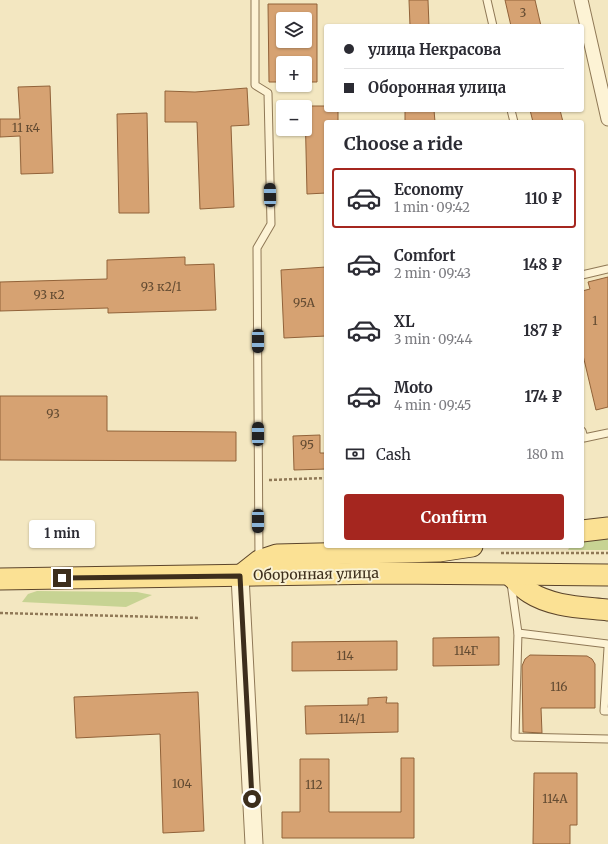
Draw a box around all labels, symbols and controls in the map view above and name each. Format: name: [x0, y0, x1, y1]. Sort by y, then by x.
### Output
house number: 3: [520, 5, 527, 20]
map controls: [276, 12, 312, 136]
button: layers: [276, 12, 312, 48]
text: улица Некрасова: [368, 40, 501, 59]
button: +: [276, 56, 312, 92]
text: Оборонная улица: [368, 78, 506, 97]
button: −: [276, 100, 312, 136]
house number: 11 к4: [12, 120, 41, 135]
text: Choose a ride: [344, 132, 463, 155]
icon: car: [346, 180, 382, 216]
text: Economy: [394, 180, 463, 199]
car: [264, 183, 276, 207]
text: 110 ₽: [525, 189, 562, 208]
text: 1 min · 09:42: [394, 199, 470, 216]
icon: car: [346, 246, 382, 282]
text: Comfort: [394, 246, 455, 265]
text: 148 ₽: [523, 255, 562, 274]
text: 2 min · 09:43: [394, 265, 471, 282]
house number: 93 к2/1: [141, 279, 182, 294]
house number: 93 к2: [33, 287, 65, 302]
house number: 95А: [293, 295, 316, 310]
icon: car: [346, 312, 382, 348]
text: XL: [394, 312, 415, 331]
house number: 1: [592, 313, 598, 328]
text: 187 ₽: [523, 321, 562, 340]
car: [252, 329, 264, 353]
text: 3 min · 09:44: [394, 331, 472, 348]
icon: car: [346, 378, 382, 414]
text: Moto: [394, 378, 433, 397]
text: 174 ₽: [524, 387, 562, 406]
text: 4 min · 09:45: [394, 397, 471, 414]
house number: 93: [46, 406, 60, 421]
car: [252, 422, 264, 446]
house number: 95: [300, 437, 314, 452]
icon: cash: [344, 443, 366, 465]
text: Cash: [376, 445, 411, 464]
text: 180 m: [526, 446, 564, 463]
button: Confirm: [344, 494, 564, 540]
car: [252, 509, 264, 533]
callout: 1 min: [29, 520, 95, 548]
text: 1 min: [44, 525, 80, 542]
street label: Оборонная улица: [253, 564, 380, 584]
route end: [53, 569, 71, 587]
house number: 114Г: [454, 643, 479, 658]
house number: 114: [336, 648, 354, 663]
house number: 116: [550, 679, 568, 694]
house number: 114/1: [339, 711, 366, 726]
house number: 104: [172, 776, 193, 791]
house number: 112: [305, 777, 323, 792]
route start: [243, 790, 261, 808]
house number: 114А: [542, 791, 568, 806]

